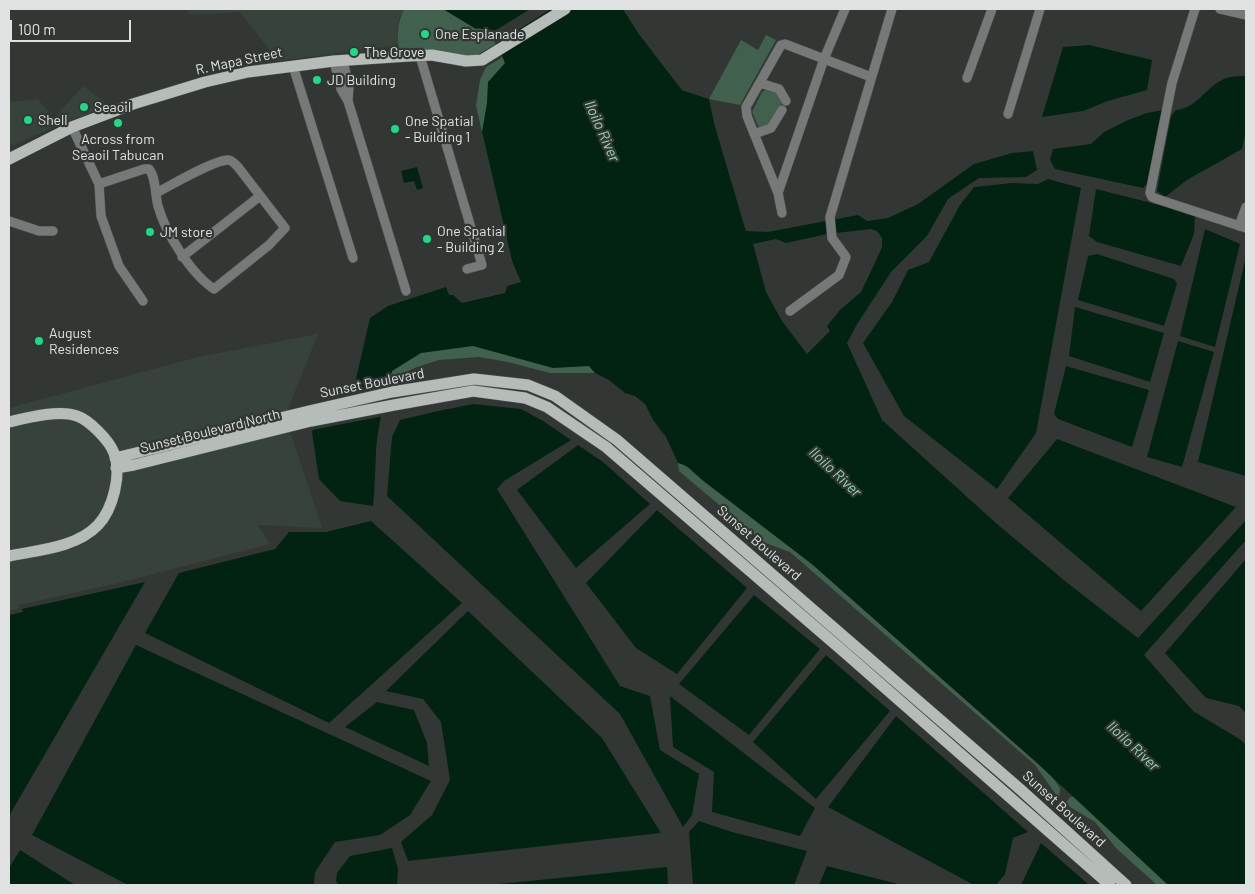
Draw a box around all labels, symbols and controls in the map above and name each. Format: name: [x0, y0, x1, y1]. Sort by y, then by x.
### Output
scale bar: [12, 10, 134, 42]
text: 100 m: [18, 20, 56, 38]
place label: One Esplanade: [435, 26, 525, 42]
marker: One Esplanade: [419, 28, 431, 40]
street label: R. Mapa Street: [194, 44, 284, 78]
place label: The Grove: [364, 44, 425, 60]
marker: The Grove: [348, 46, 360, 58]
place label: JD Building: [327, 72, 396, 88]
marker: JD Building: [311, 74, 323, 86]
water label: Iloilo River: [580, 98, 624, 164]
place label: Seaoil: [94, 99, 131, 115]
marker: Seaoil: [78, 101, 90, 113]
place label: Shell: [38, 112, 68, 128]
place label: One Spatial - Building 1: [405, 113, 473, 146]
marker: Shell: [22, 114, 34, 126]
marker: Across from Seaoil Tabucan: [112, 117, 124, 129]
marker: One Spatial - Building 1: [389, 123, 401, 135]
place label: Across from Seaoil Tabucan: [72, 131, 164, 164]
place label: One Spatial - Building 2: [437, 223, 505, 256]
place label: JM store: [160, 224, 213, 240]
marker: JM store: [144, 226, 156, 238]
marker: One Spatial - Building 2: [421, 233, 433, 245]
place label: August Residences: [49, 325, 119, 358]
marker: August Residences: [33, 335, 45, 347]
street label: Sunset Boulevard: [318, 365, 426, 401]
street label: Sunset Boulevard North: [138, 405, 282, 457]
water label: Iloilo River: [805, 443, 865, 501]
street label: Sunset Boulevard: [714, 502, 804, 584]
water label: Iloilo River: [1103, 717, 1163, 775]
street label: Sunset Boulevard: [1019, 767, 1109, 851]

